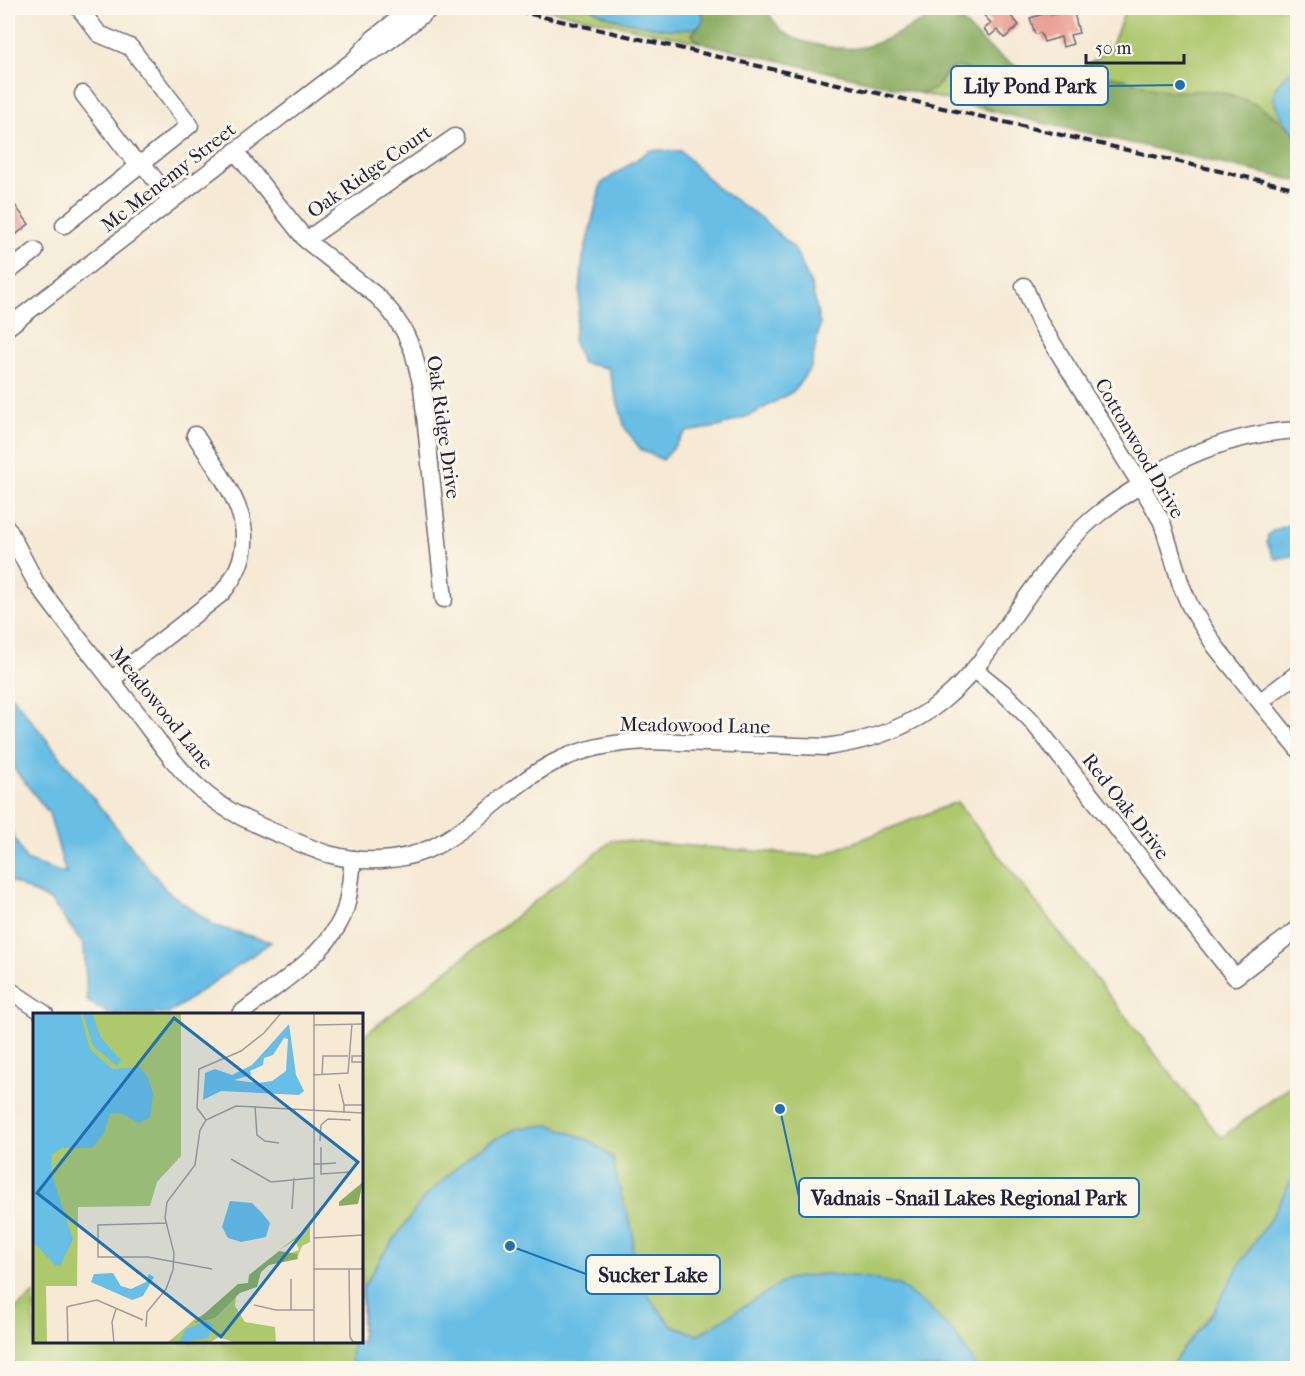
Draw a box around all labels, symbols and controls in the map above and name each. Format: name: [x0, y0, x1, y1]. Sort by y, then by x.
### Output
scale bar: [1086, 27, 1184, 65]
text: 50 m: [1095, 38, 1132, 59]
callout: Lily Pond Park: [951, 66, 1108, 105]
text: Lily Pond Park: [964, 74, 1097, 98]
street label: Mc Menemy Street: [96, 118, 240, 237]
street label: Oak Ridge Court: [303, 120, 436, 223]
street label: Oak Ridge Drive: [422, 354, 465, 500]
street label: Cottonwood Drive: [1090, 374, 1189, 522]
street label: Meadowood Lane: [105, 643, 218, 774]
street label: Meadowood Lane: [620, 713, 771, 738]
street label: Red Oak Drive: [1077, 749, 1174, 864]
inset map: [33, 1013, 363, 1343]
callout: Vadnais - Snail Lakes Regional Park: [799, 1178, 1139, 1217]
text: Vadnais - Snail Lakes Regional Park: [810, 1186, 1128, 1210]
callout: Sucker Lake: [586, 1255, 720, 1294]
text: Sucker Lake: [598, 1263, 708, 1287]

